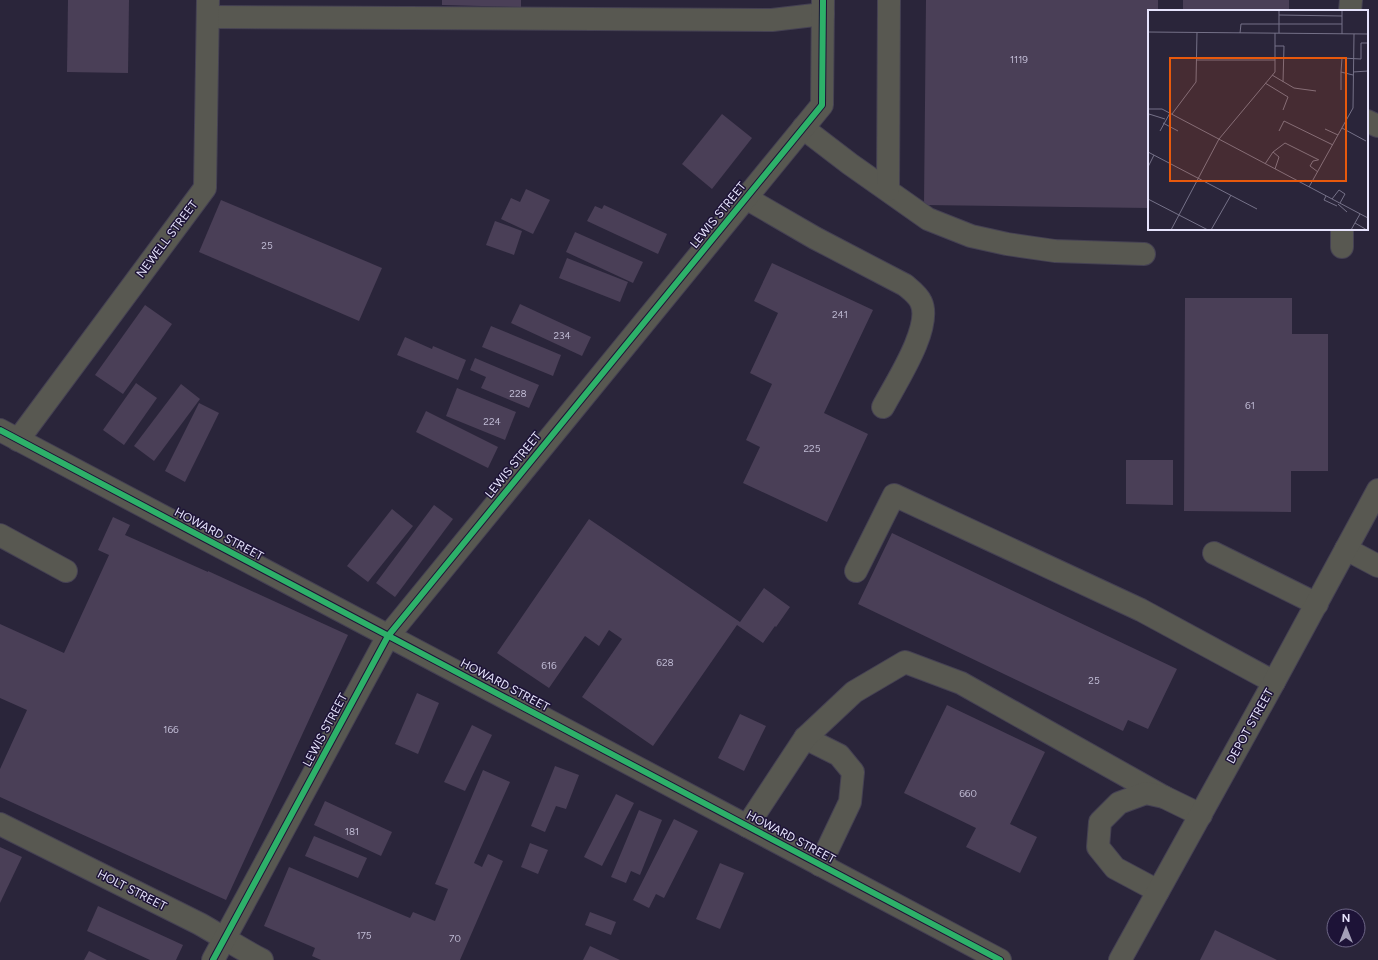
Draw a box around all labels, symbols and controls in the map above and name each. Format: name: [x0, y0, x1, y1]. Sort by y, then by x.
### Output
inset map: [1148, 10, 1368, 230]
house number: 1119: [1010, 53, 1028, 66]
street label: LEWIS STREET: [687, 179, 749, 251]
street label: NEWELL STREET: [133, 197, 201, 280]
house number: 25: [261, 239, 273, 252]
house number: 241: [832, 308, 848, 321]
house number: 234: [553, 329, 571, 342]
house number: 228: [509, 387, 527, 400]
house number: 61: [1245, 399, 1255, 412]
house number: 224: [483, 415, 501, 428]
street label: LEWIS STREET: [482, 429, 544, 501]
house number: 225: [804, 442, 821, 455]
street label: HOWARD STREET: [172, 505, 266, 563]
street label: HOWARD STREET: [458, 656, 552, 714]
house number: 628: [656, 656, 674, 669]
house number: 616: [541, 659, 557, 672]
house number: 25: [1088, 674, 1100, 687]
street label: DEPOT STREET: [1224, 686, 1277, 766]
street label: LEWIS STREET: [300, 691, 350, 769]
house number: 166: [163, 723, 179, 736]
house number: 660: [959, 787, 977, 800]
street label: HOWARD STREET: [744, 808, 838, 866]
house number: 181: [345, 825, 359, 838]
street label: HOLT STREET: [95, 867, 169, 914]
north arrow: [1326, 908, 1366, 948]
text: N: [1342, 912, 1350, 925]
house number: 175: [356, 929, 372, 942]
house number: 70: [449, 932, 461, 945]

